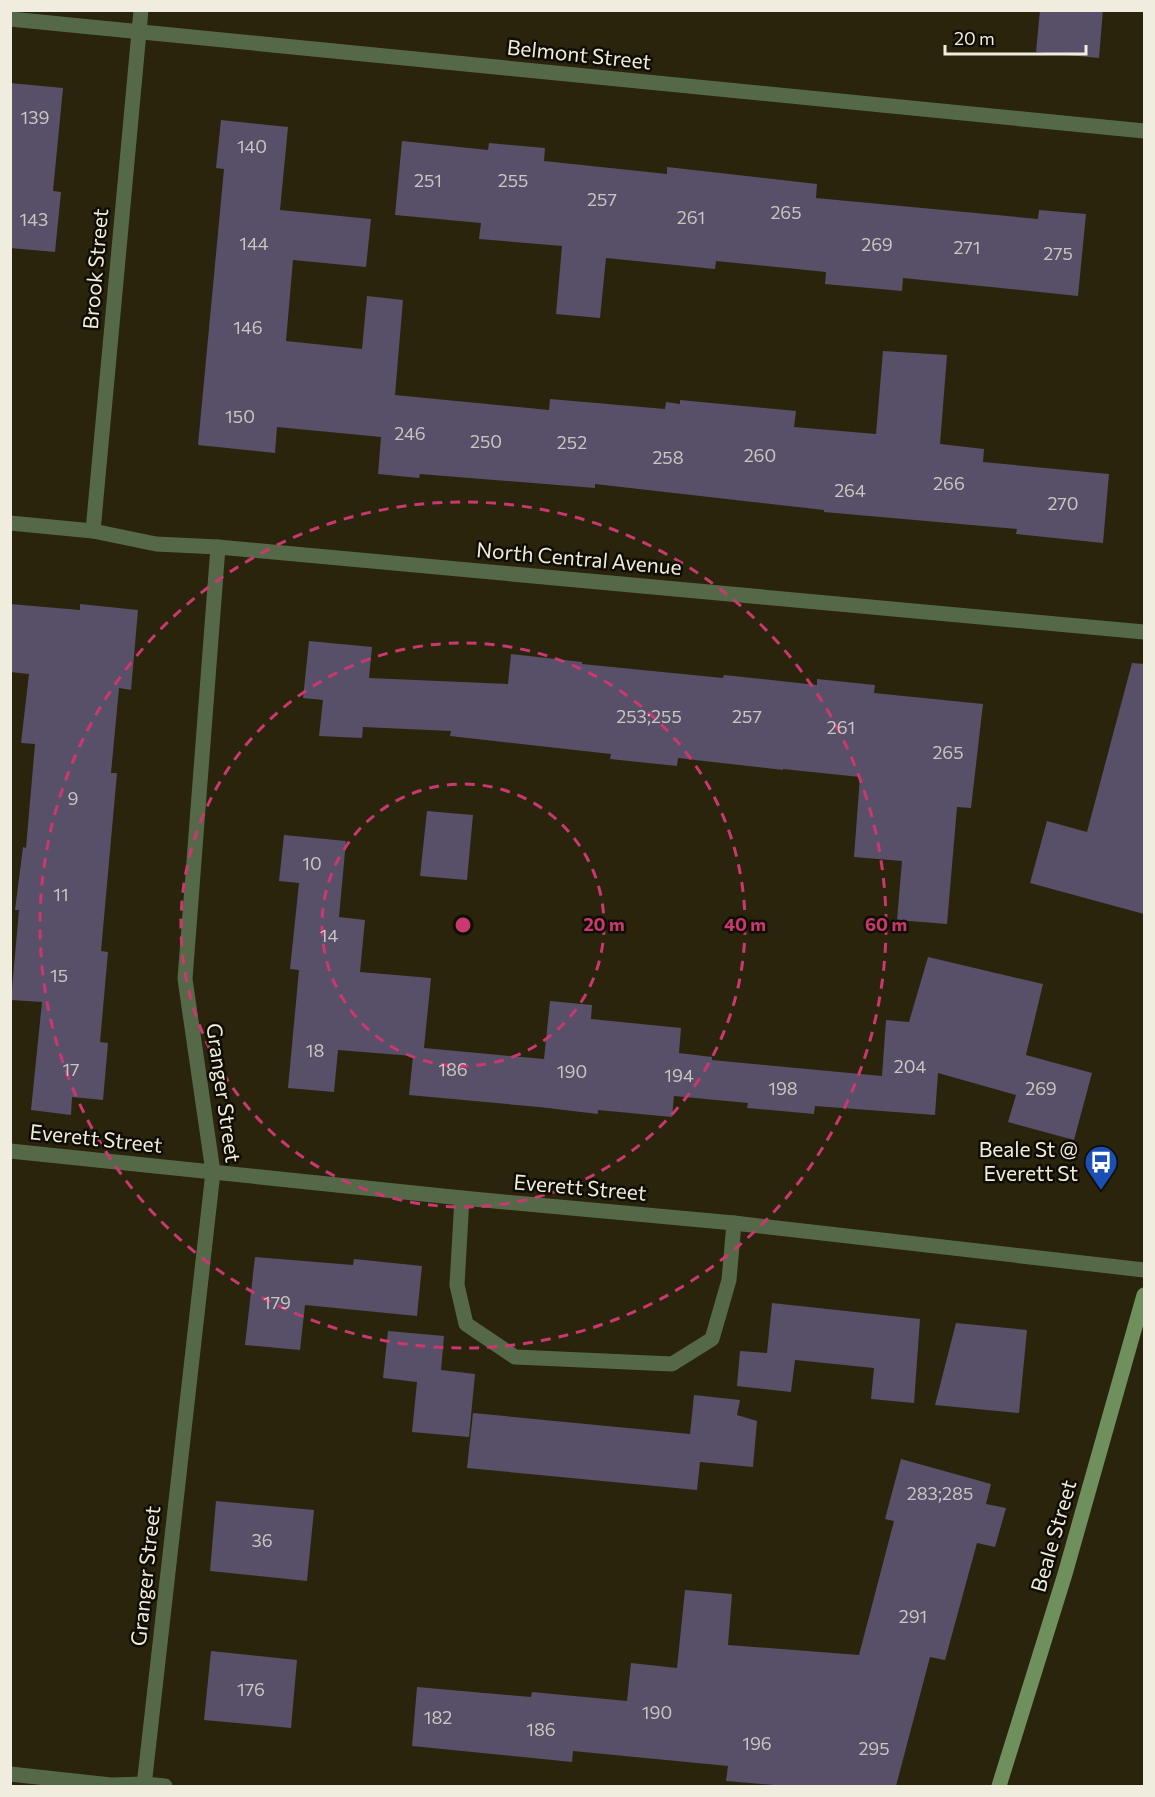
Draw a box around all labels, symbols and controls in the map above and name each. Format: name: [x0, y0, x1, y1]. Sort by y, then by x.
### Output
scale bar: [945, 18, 1086, 56]
text: 20 m: [954, 27, 995, 49]
street label: Belmont Street: [506, 34, 652, 74]
house number: 139: [21, 106, 49, 128]
house number: 140: [237, 135, 267, 157]
house number: 251: [414, 169, 442, 191]
house number: 255: [498, 169, 528, 191]
house number: 257: [587, 188, 617, 210]
house number: 265: [770, 201, 802, 223]
house number: 261: [677, 206, 705, 228]
street label: Brook Street: [77, 207, 112, 330]
house number: 143: [20, 208, 48, 230]
house number: 144: [239, 232, 269, 254]
house number: 269: [861, 233, 893, 255]
house number: 271: [953, 236, 981, 258]
house number: 275: [1043, 242, 1073, 264]
house number: 146: [233, 316, 263, 338]
house number: 150: [225, 405, 255, 427]
house number: 246: [394, 422, 426, 444]
house number: 250: [470, 430, 502, 452]
house number: 252: [557, 431, 587, 453]
house number: 260: [744, 444, 776, 466]
house number: 258: [652, 446, 684, 468]
house number: 266: [933, 472, 965, 494]
house number: 264: [834, 479, 866, 501]
house number: 270: [1047, 492, 1079, 514]
street label: North Central Avenue: [475, 536, 683, 579]
house number: 253;255: [616, 705, 682, 727]
house number: 257: [732, 705, 762, 727]
house number: 261: [827, 716, 855, 738]
house number: 265: [932, 741, 964, 763]
house number: 9: [68, 787, 78, 809]
house number: 10: [302, 852, 322, 874]
house number: 11: [53, 883, 69, 905]
text: 20 m: [583, 913, 625, 935]
text: 40 m: [724, 913, 766, 935]
text: 60 m: [865, 913, 907, 935]
centre of rings: [453, 915, 473, 935]
house number: 14: [320, 924, 338, 946]
house number: 15: [50, 964, 68, 986]
street label: Granger Street: [202, 1021, 247, 1164]
house number: 18: [306, 1039, 324, 1061]
house number: 204: [894, 1055, 926, 1077]
house number: 17: [62, 1058, 80, 1080]
house number: 186: [438, 1058, 468, 1080]
house number: 190: [557, 1060, 587, 1082]
house number: 194: [664, 1064, 694, 1086]
house number: 198: [768, 1077, 798, 1099]
house number: 269: [1025, 1077, 1057, 1099]
street label: Everett Street: [29, 1118, 164, 1157]
place label: Beale St @ Everett St: [979, 1136, 1078, 1185]
bus stop icon: Beale St @ Everett St: [1083, 1144, 1119, 1191]
street label: Everett Street: [513, 1168, 648, 1205]
house number: 179: [263, 1291, 291, 1313]
street label: Beale Street: [1025, 1477, 1080, 1594]
house number: 283;285: [907, 1482, 973, 1504]
street label: Granger Street: [125, 1505, 164, 1647]
house number: 36: [251, 1529, 273, 1551]
house number: 291: [899, 1605, 927, 1627]
house number: 176: [237, 1678, 265, 1700]
house number: 190: [642, 1701, 672, 1723]
house number: 182: [424, 1706, 452, 1728]
house number: 186: [526, 1718, 556, 1740]
house number: 196: [742, 1732, 772, 1754]
house number: 295: [858, 1737, 890, 1759]

